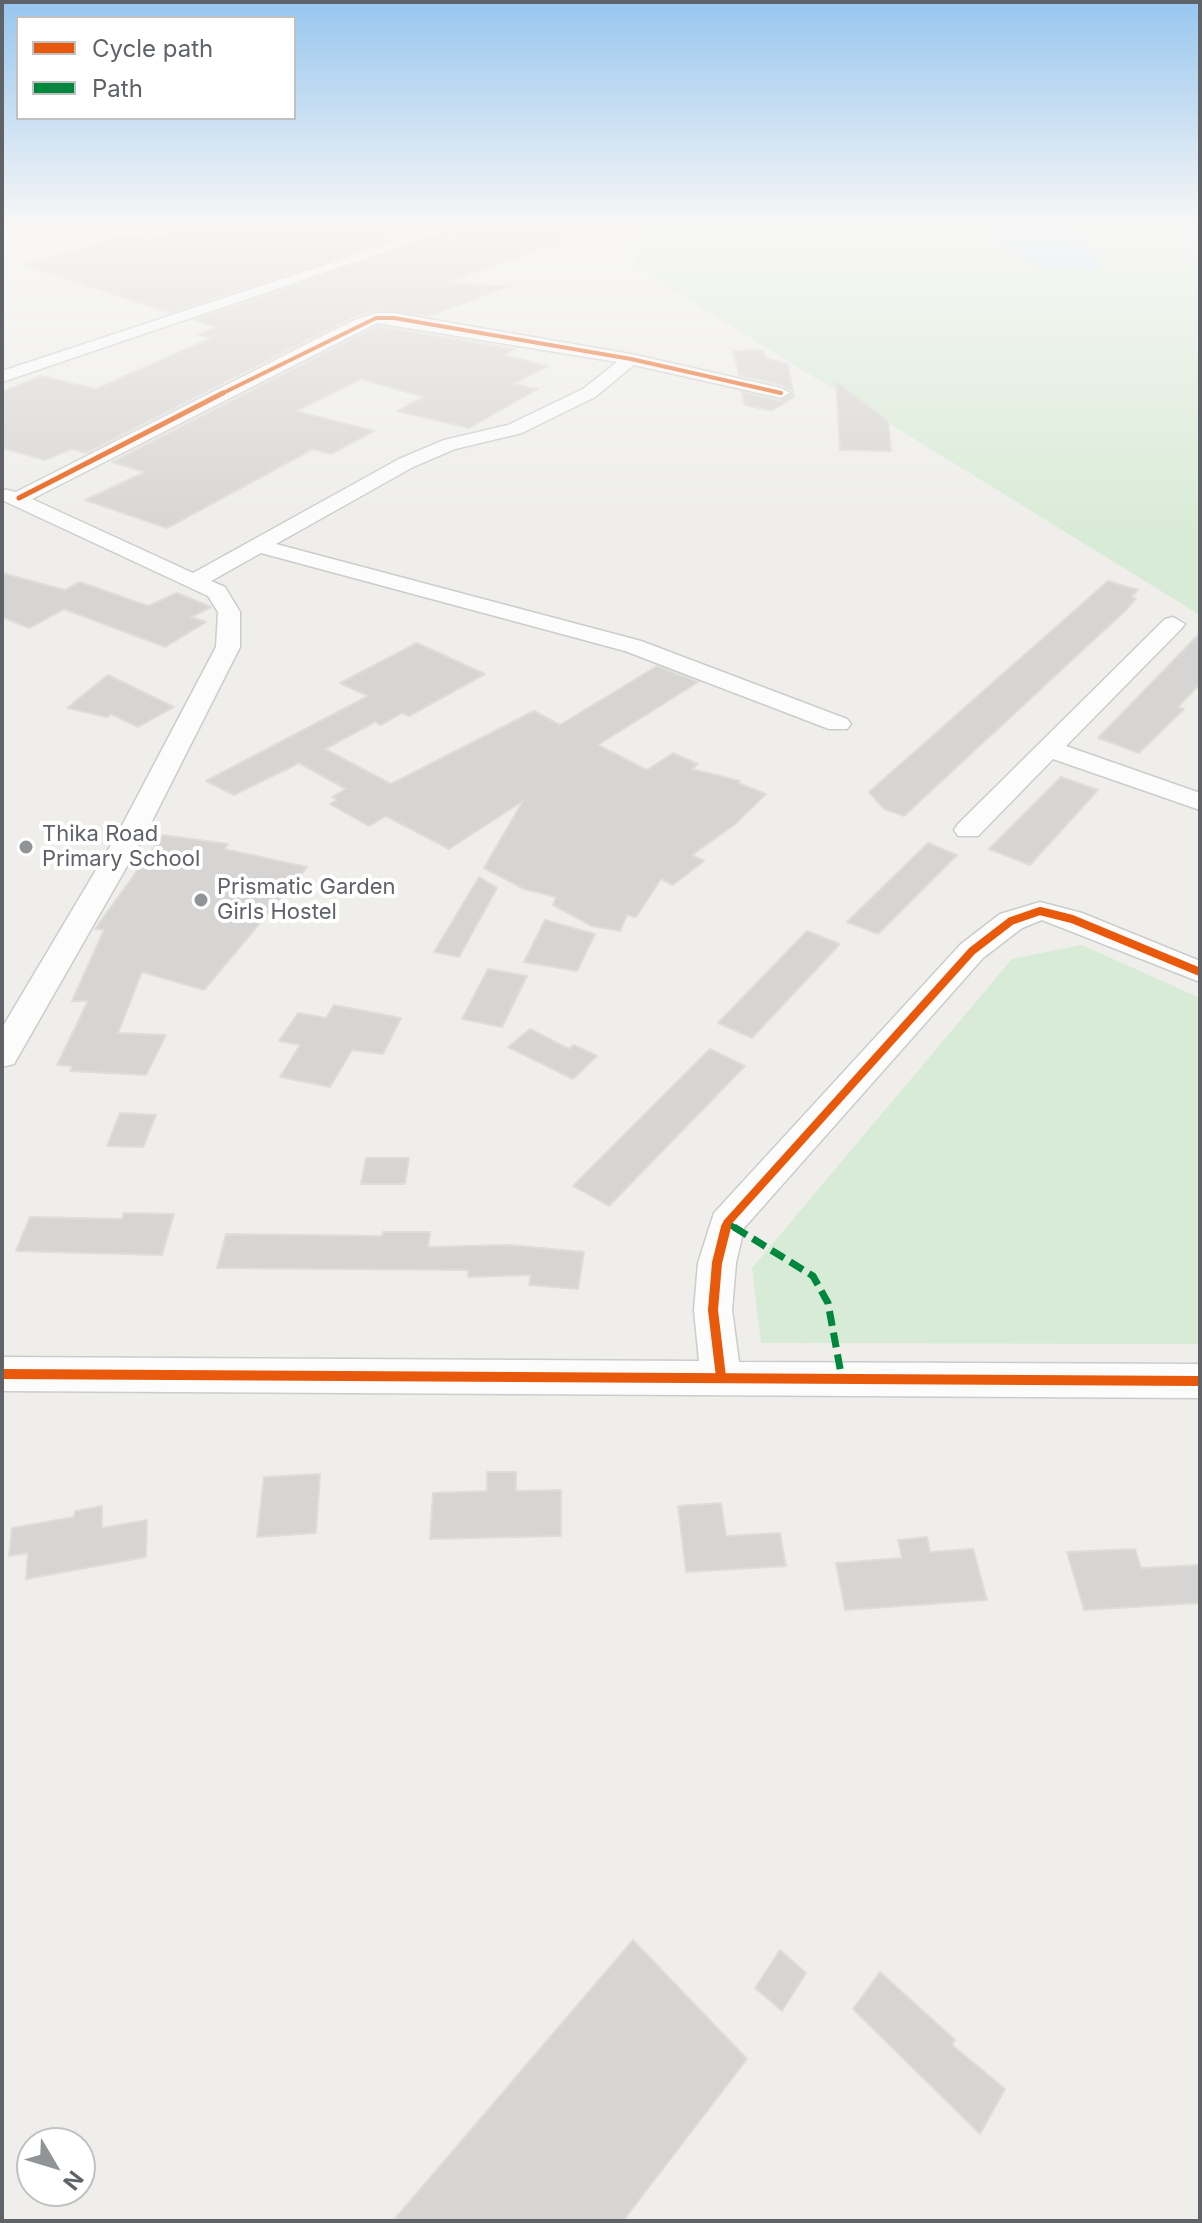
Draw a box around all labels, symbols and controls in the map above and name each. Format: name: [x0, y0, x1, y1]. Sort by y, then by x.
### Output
legend: [16, 16, 296, 120]
text: Cycle path: [92, 34, 213, 63]
text: Path: [92, 74, 143, 103]
place label: Thika Road Primary School: [42, 821, 200, 872]
marker: Thika Road Primary School: [17, 838, 35, 856]
place label: Prismatic Garden Girls Hostel: [217, 874, 396, 926]
marker: Prismatic Garden Girls Hostel: [192, 891, 210, 909]
north arrow: [16, 2127, 96, 2207]
text: N: [58, 2166, 89, 2195]

